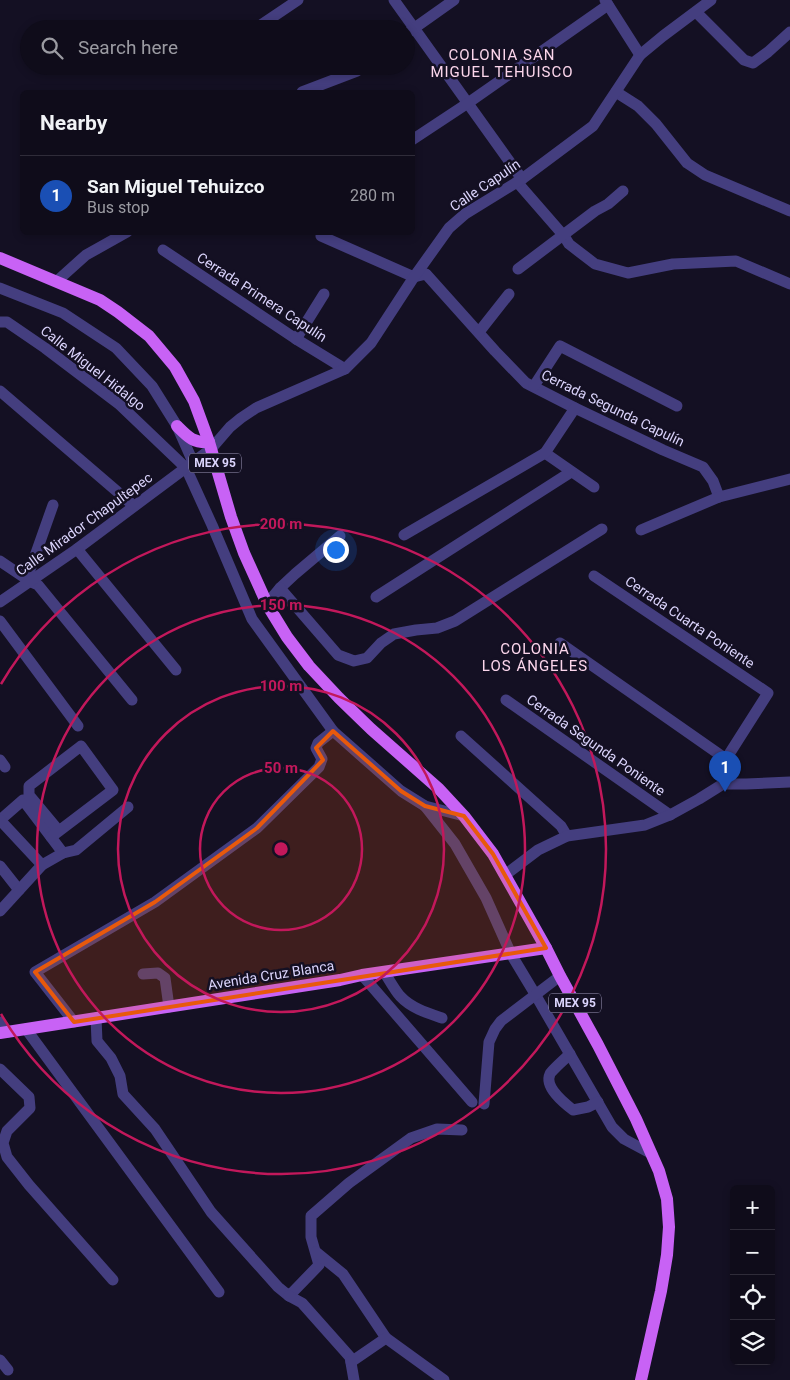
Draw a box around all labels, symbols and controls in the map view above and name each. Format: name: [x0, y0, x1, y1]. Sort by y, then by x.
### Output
search box: [20, 20, 415, 75]
icon: search: [38, 34, 66, 62]
text: Search here: [78, 36, 178, 59]
district label: COLONIA SAN MIGUEL TEHUISCO: [430, 46, 574, 81]
text: Nearby: [40, 111, 107, 135]
street label: Calle Capulín: [447, 156, 523, 214]
text: San Miguel Tehuizco: [87, 175, 265, 198]
text: 1: [51, 186, 61, 205]
text: 280 m: [350, 186, 395, 205]
text: Bus stop: [87, 198, 149, 217]
street label: Cerrada Primera Capulín: [194, 249, 330, 345]
street label: Calle Miguel Hidalgo: [38, 322, 148, 414]
street label: Cerrada Segunda Capulín: [539, 366, 687, 450]
road number: MEX 95: [189, 453, 241, 472]
street label: Calle Mirador Chapultepec: [13, 469, 155, 579]
text: 200 m: [260, 515, 302, 533]
your location: [323, 537, 349, 563]
street label: Cerrada Cuarta Poniente: [622, 573, 758, 671]
text: 150 m: [260, 596, 302, 614]
district label: COLONIA LOS ÁNGELES: [482, 640, 588, 675]
text: 100 m: [260, 677, 302, 695]
street label: Cerrada Segunda Poniente: [524, 691, 668, 799]
pin: 1: [709, 751, 741, 792]
text: 50 m: [264, 759, 298, 777]
centre of rings: [272, 840, 290, 858]
street label: Avenida Cruz Blanca: [207, 957, 335, 993]
road number: MEX 95: [549, 994, 601, 1012]
map controls: [730, 1185, 775, 1365]
button: +: [730, 1185, 775, 1230]
button: −: [730, 1230, 775, 1275]
button: locate: [730, 1275, 775, 1320]
button: layers: [730, 1320, 775, 1365]

